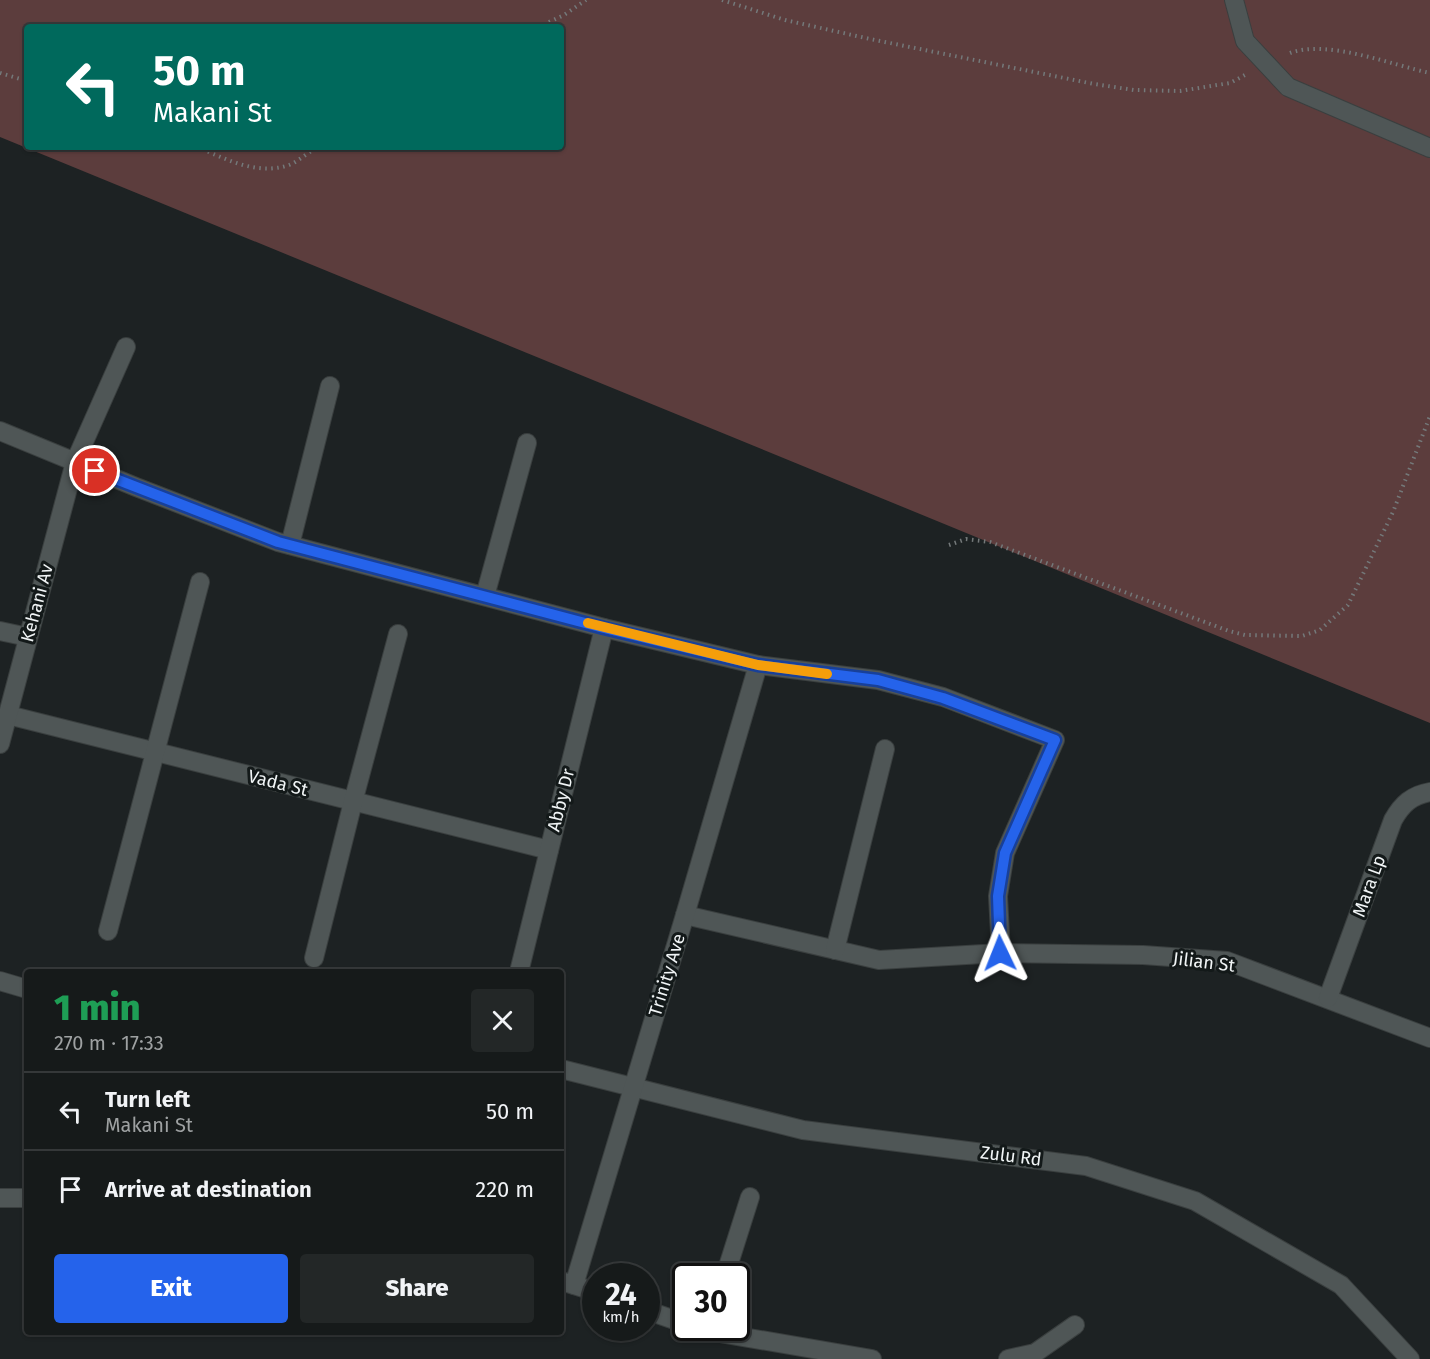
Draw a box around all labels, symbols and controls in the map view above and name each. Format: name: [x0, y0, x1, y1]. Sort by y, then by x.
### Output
text: 50 m: [153, 46, 246, 96]
icon: left: [54, 48, 132, 126]
text: Makani St: [153, 97, 272, 129]
pin: [69, 445, 120, 496]
icon: arrive: [78, 454, 111, 487]
street label: Kehani Av: [16, 561, 58, 645]
street label: Vada St: [246, 765, 311, 801]
street label: Abby Dr: [543, 766, 579, 834]
street label: Mara Lp: [1348, 852, 1390, 920]
position arrow: [968, 921, 1032, 985]
street label: Trinity Ave: [644, 931, 690, 1019]
street label: Jilian St: [1172, 947, 1237, 977]
text: 1 min: [54, 986, 140, 1030]
button: close: [471, 989, 534, 1052]
text: 270 m · 17:33: [54, 1031, 164, 1055]
text: Turn left: [105, 1086, 190, 1113]
icon: left: [54, 1095, 87, 1128]
text: 50 m: [486, 1098, 534, 1125]
text: Makani St: [105, 1113, 193, 1137]
street label: Zulu Rd: [979, 1141, 1043, 1171]
icon: arrive: [54, 1173, 87, 1206]
text: Arrive at destination: [105, 1176, 312, 1203]
text: 220 m: [475, 1176, 534, 1203]
button: Exit: [54, 1254, 288, 1323]
button: Share: [300, 1254, 534, 1323]
speed limit sign: 30: [672, 1263, 750, 1341]
text: 24: [605, 1277, 637, 1313]
text: km/h: [602, 1308, 640, 1326]

